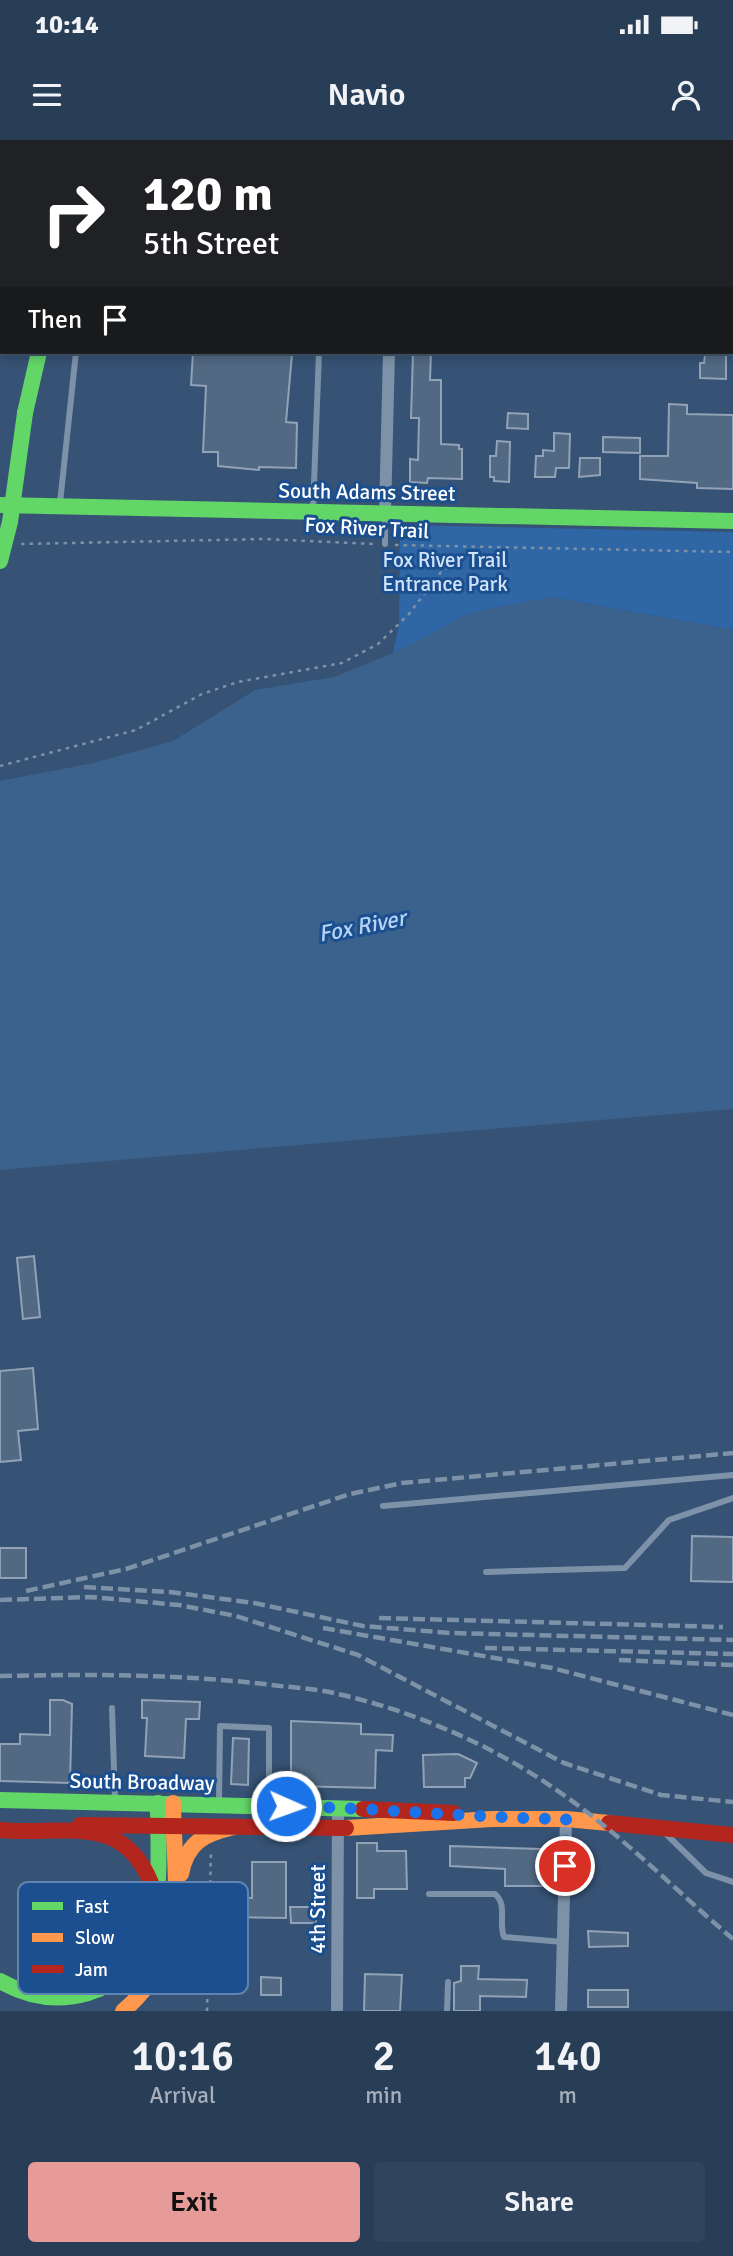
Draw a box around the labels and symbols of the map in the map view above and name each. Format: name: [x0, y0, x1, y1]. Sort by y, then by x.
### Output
street label: South Adams Street: [278, 477, 456, 507]
street label: Fox River Trail: [304, 512, 430, 544]
park label: Fox River Trail Entrance Park: [382, 547, 508, 597]
water label: Fox River: [316, 903, 412, 949]
street label: South Broadway: [69, 1768, 215, 1796]
position arrow: [249, 1769, 323, 1843]
pin: [535, 1836, 595, 1896]
street label: 4th Street: [305, 1864, 331, 1954]
legend: [18, 1882, 248, 1994]
text: Fast: [75, 1895, 109, 1919]
text: Slow: [75, 1926, 115, 1950]
text: Jam: [75, 1958, 108, 1982]

